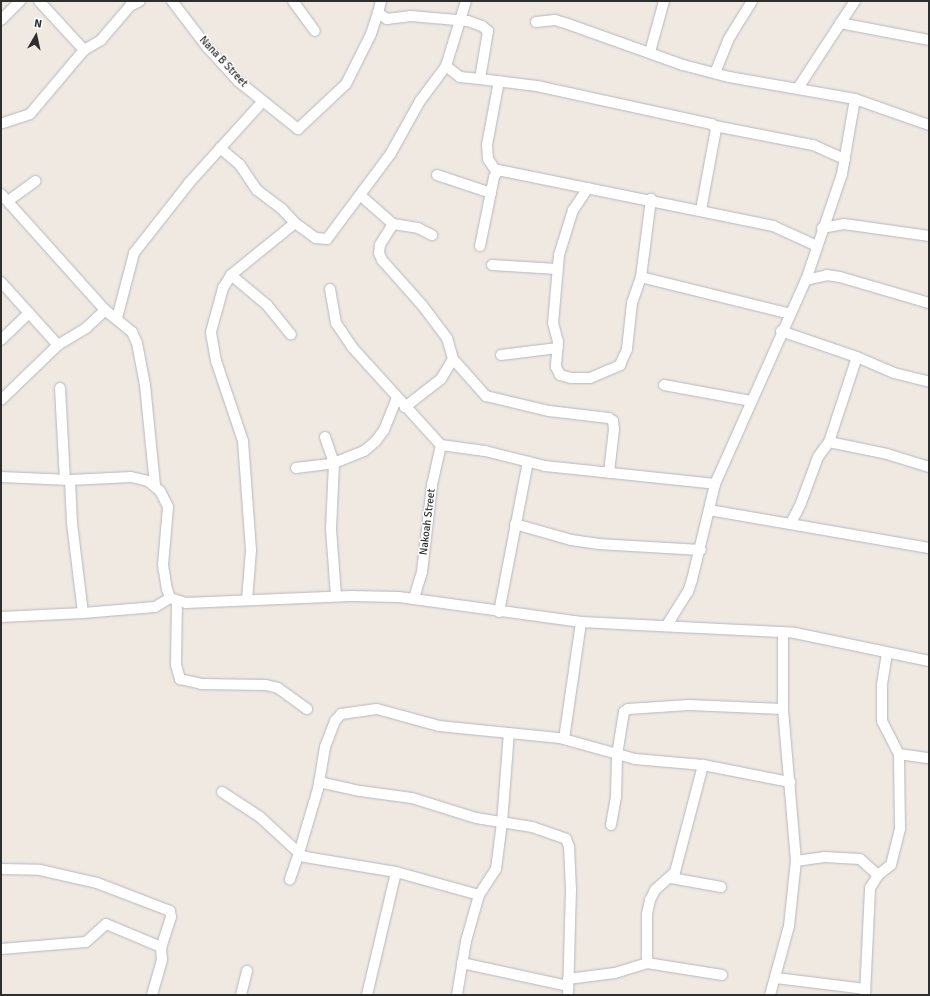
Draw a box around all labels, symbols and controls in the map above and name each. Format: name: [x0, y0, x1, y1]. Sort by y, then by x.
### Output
north arrow: [16, 16, 56, 56]
text: N: [33, 17, 43, 31]
street label: Nana B Street: [196, 34, 250, 90]
street label: Nakoah Street: [417, 488, 439, 556]

